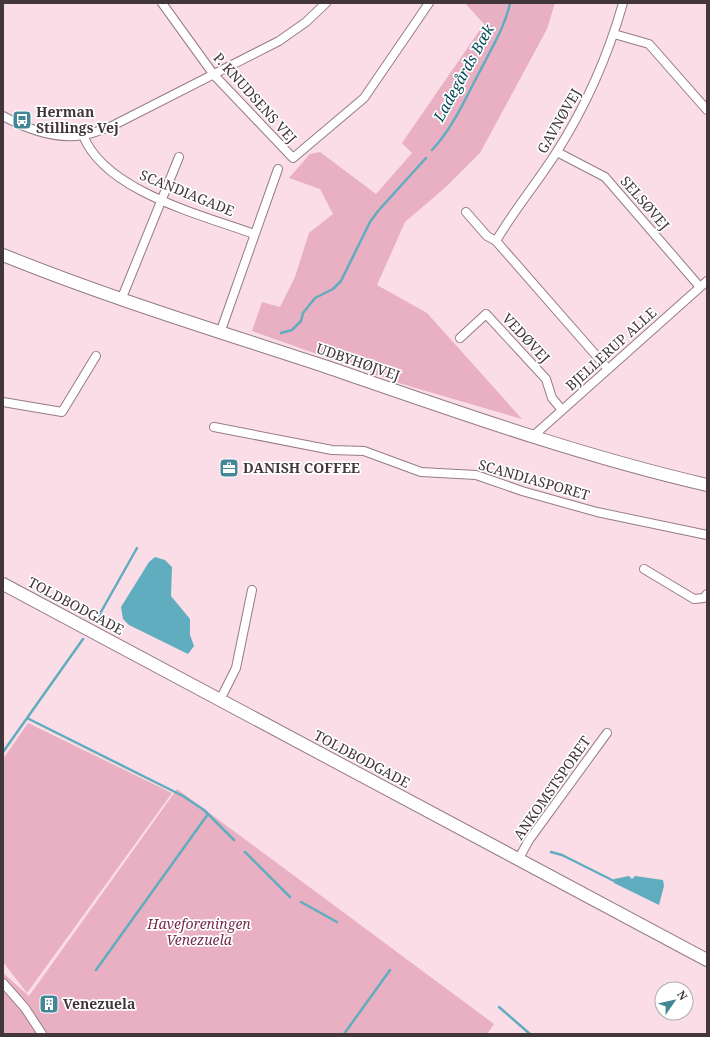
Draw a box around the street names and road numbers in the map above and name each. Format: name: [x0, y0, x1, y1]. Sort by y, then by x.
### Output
street label: P. KNUDSENS VEJ: [209, 48, 301, 147]
street label: GAVNØVEJ: [532, 85, 585, 157]
street label: SCANDIAGADE: [137, 165, 238, 220]
street label: SELSØVEJ: [617, 172, 674, 234]
street label: BJELLERUP ALLE: [561, 302, 660, 395]
street label: VEDØVEJ: [498, 309, 554, 367]
street label: UDBYHØJVEJ: [314, 338, 402, 385]
street label: SCANDIASPORET: [476, 455, 592, 505]
street label: TOLDBODGADE: [25, 572, 128, 639]
street label: TOLDBODGADE: [311, 725, 414, 792]
street label: ANKOMSTSPORET: [509, 732, 595, 843]

